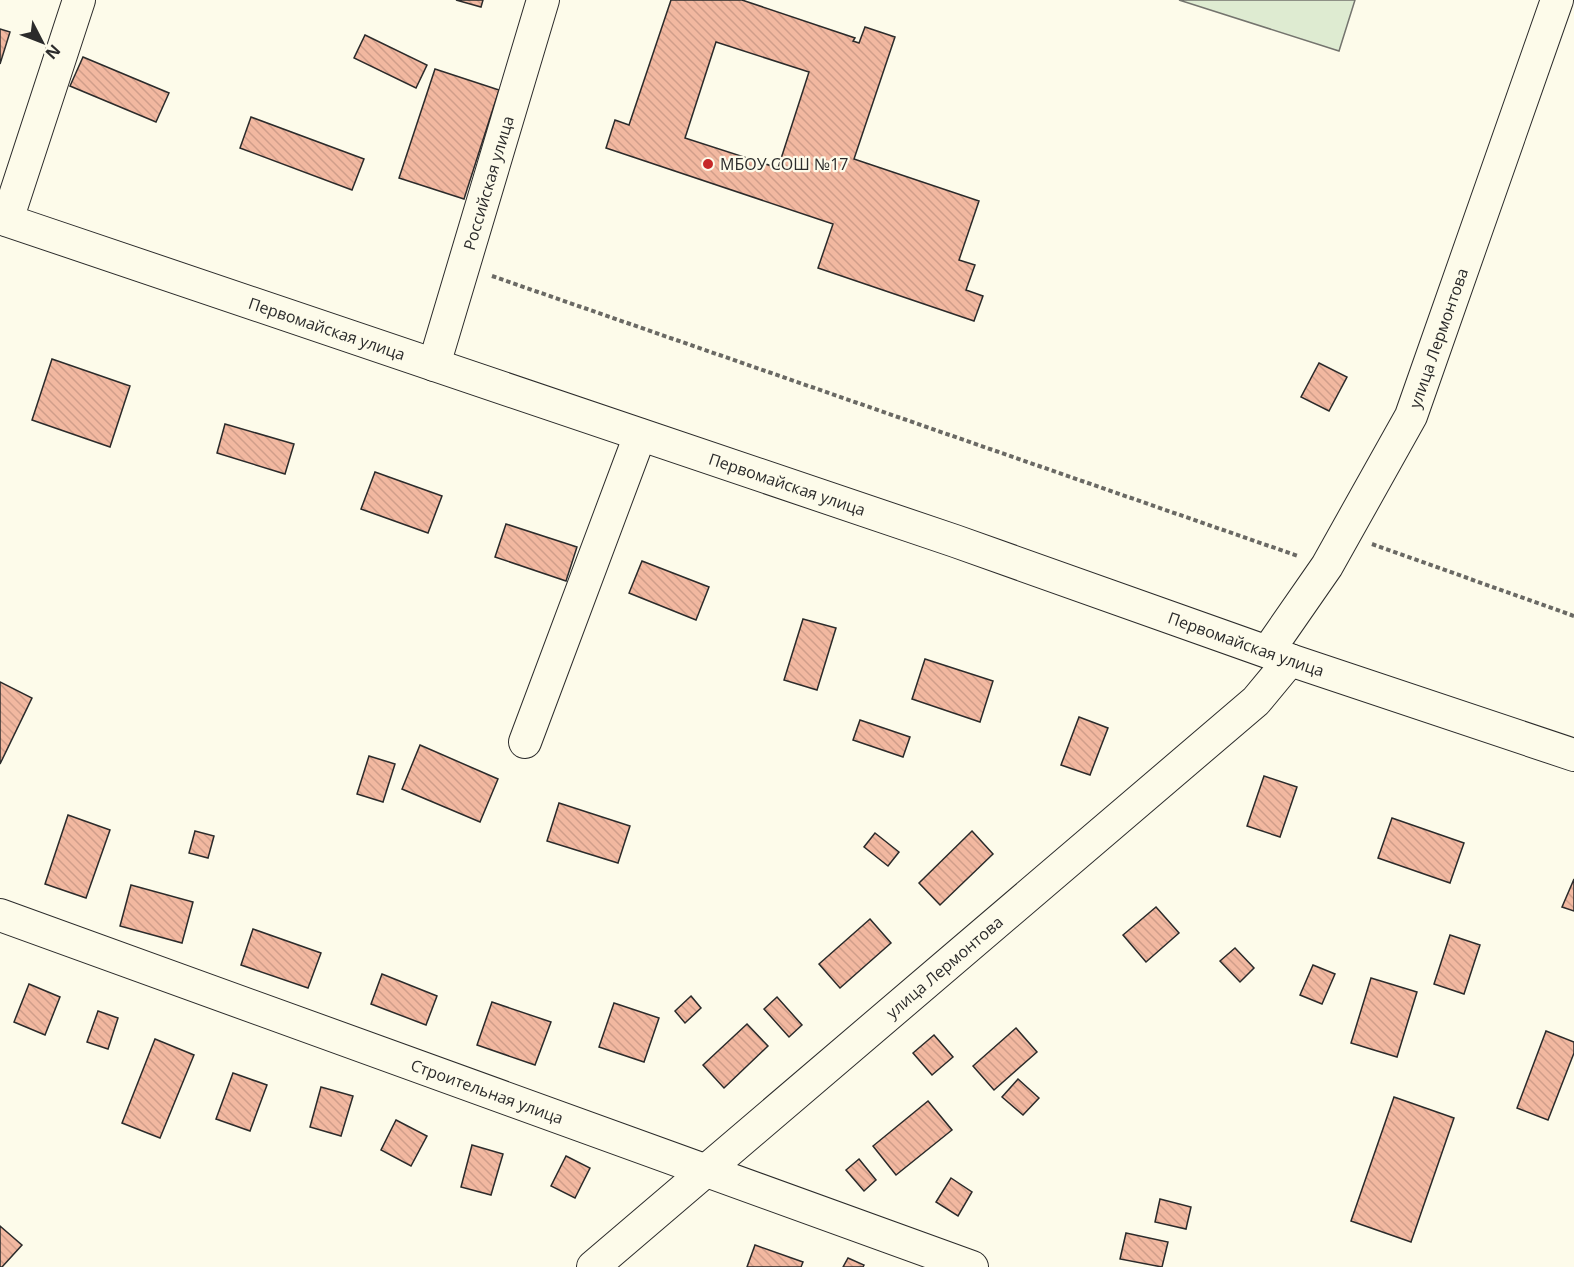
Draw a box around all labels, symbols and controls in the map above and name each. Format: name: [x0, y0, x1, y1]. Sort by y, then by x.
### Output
north arrow: [12, 12, 72, 72]
text: N: [41, 40, 66, 64]
street label: Российская улица: [458, 113, 519, 253]
place label: МБОУ СОШ №17: [720, 153, 848, 175]
marker: МБОУ СОШ №17: [701, 157, 715, 171]
street label: улица Лермонтова: [1404, 265, 1473, 411]
street label: Первомайская улица: [246, 292, 408, 365]
street label: Первомайская улица: [706, 448, 868, 521]
street label: Первомайская улица: [1165, 607, 1327, 682]
street label: улица Лермонтова: [881, 911, 1007, 1023]
street label: Строительная улица: [408, 1054, 566, 1129]

